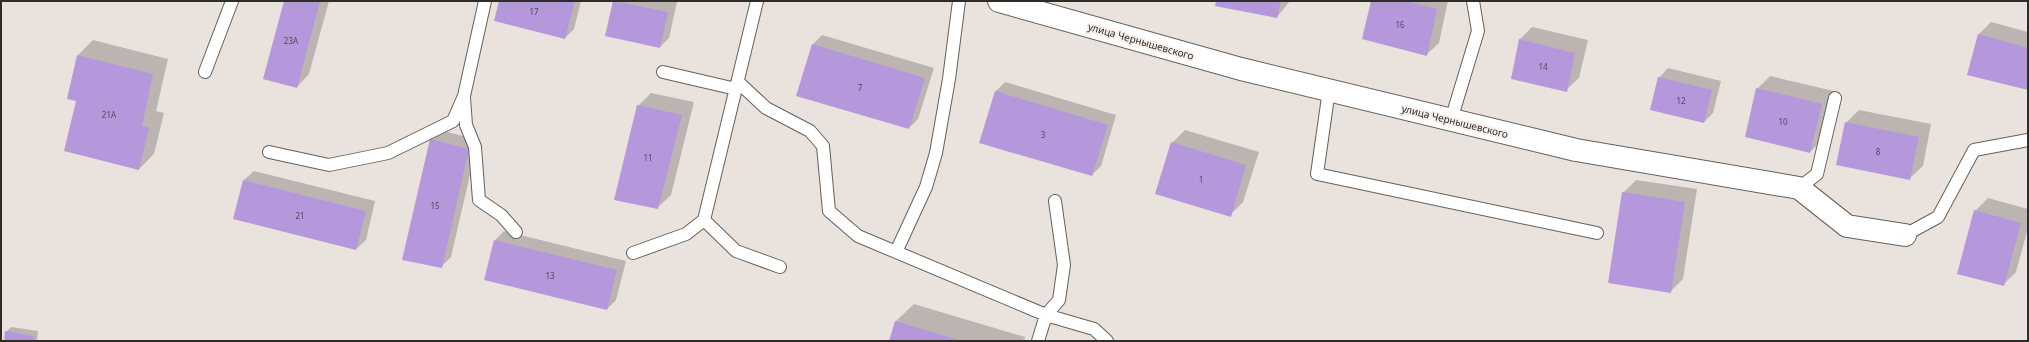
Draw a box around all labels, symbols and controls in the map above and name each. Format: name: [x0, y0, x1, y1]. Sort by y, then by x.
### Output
house number: 17: [529, 6, 539, 17]
street label: улица Чернышевского: [1087, 19, 1196, 63]
house number: 16: [1395, 19, 1405, 30]
house number: 23А: [284, 35, 299, 46]
house number: 14: [1538, 61, 1548, 72]
house number: 7: [858, 82, 863, 93]
house number: 12: [1676, 95, 1686, 106]
street label: улица Чернышевского: [1400, 101, 1510, 141]
house number: 21А: [102, 109, 117, 120]
house number: 10: [1778, 116, 1788, 127]
house number: 3: [1041, 129, 1046, 140]
house number: 8: [1876, 146, 1881, 157]
house number: 11: [643, 152, 653, 163]
house number: 1: [1199, 174, 1203, 185]
house number: 15: [430, 200, 440, 211]
house number: 21: [295, 210, 305, 221]
house number: 13: [545, 270, 555, 281]

